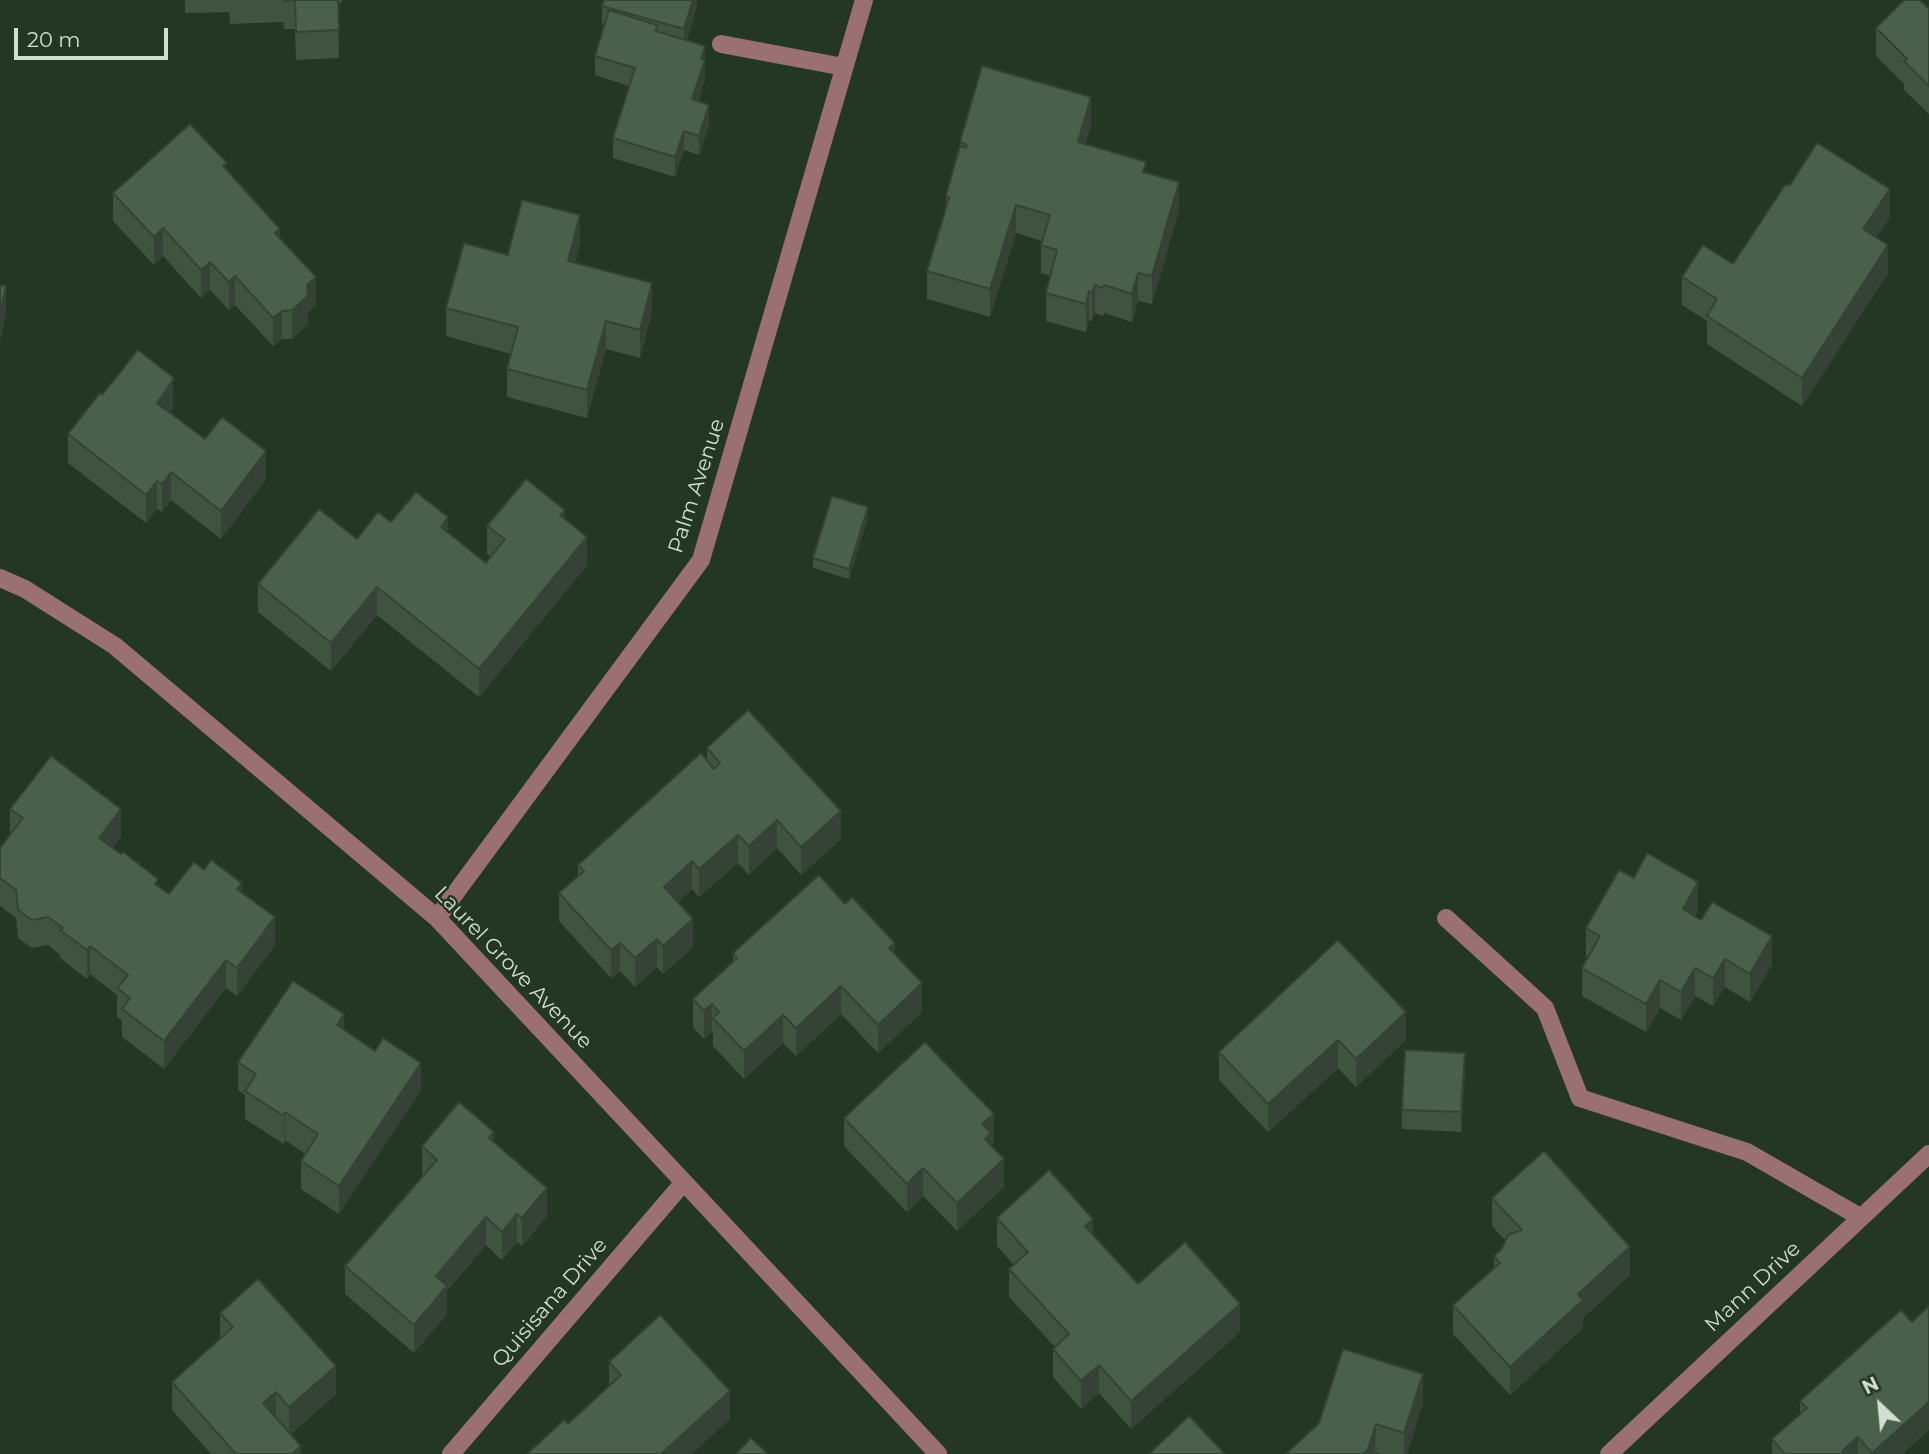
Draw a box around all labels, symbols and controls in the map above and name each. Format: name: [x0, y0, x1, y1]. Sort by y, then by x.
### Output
scale bar: [18, 14, 172, 58]
text: 20 m: [27, 27, 81, 52]
street label: Palm Avenue: [663, 416, 731, 556]
street label: Laurel Grove Avenue: [429, 881, 597, 1055]
street label: Quisisana Drive: [487, 1233, 613, 1373]
street label: Mann Drive: [1700, 1236, 1806, 1338]
north arrow: [1845, 1370, 1915, 1440]
text: N: [1859, 1372, 1883, 1399]

